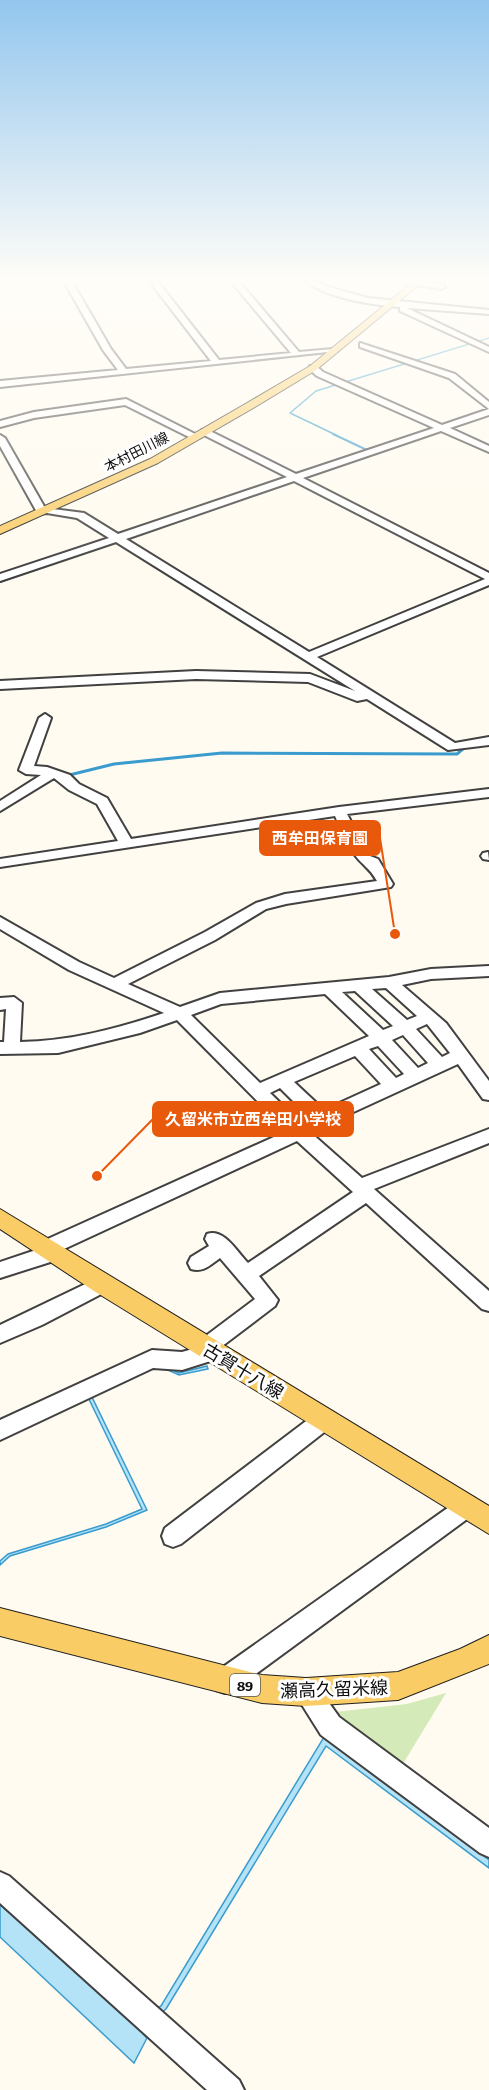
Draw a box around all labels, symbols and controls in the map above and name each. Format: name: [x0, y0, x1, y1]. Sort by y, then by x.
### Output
street label: 本村田川線: [100, 426, 172, 476]
callout: 西牟田保育園: [260, 821, 380, 855]
text: 西牟田保育園: [272, 825, 368, 849]
callout: 久留米市立西牟田小学校: [153, 1102, 353, 1136]
text: 久留米市立西牟田小学校: [165, 1106, 341, 1130]
street label: 古賀十八線: [198, 1335, 290, 1405]
street label: 瀬高久留米線: [280, 1673, 388, 1703]
road number: 89: [230, 1674, 260, 1696]

